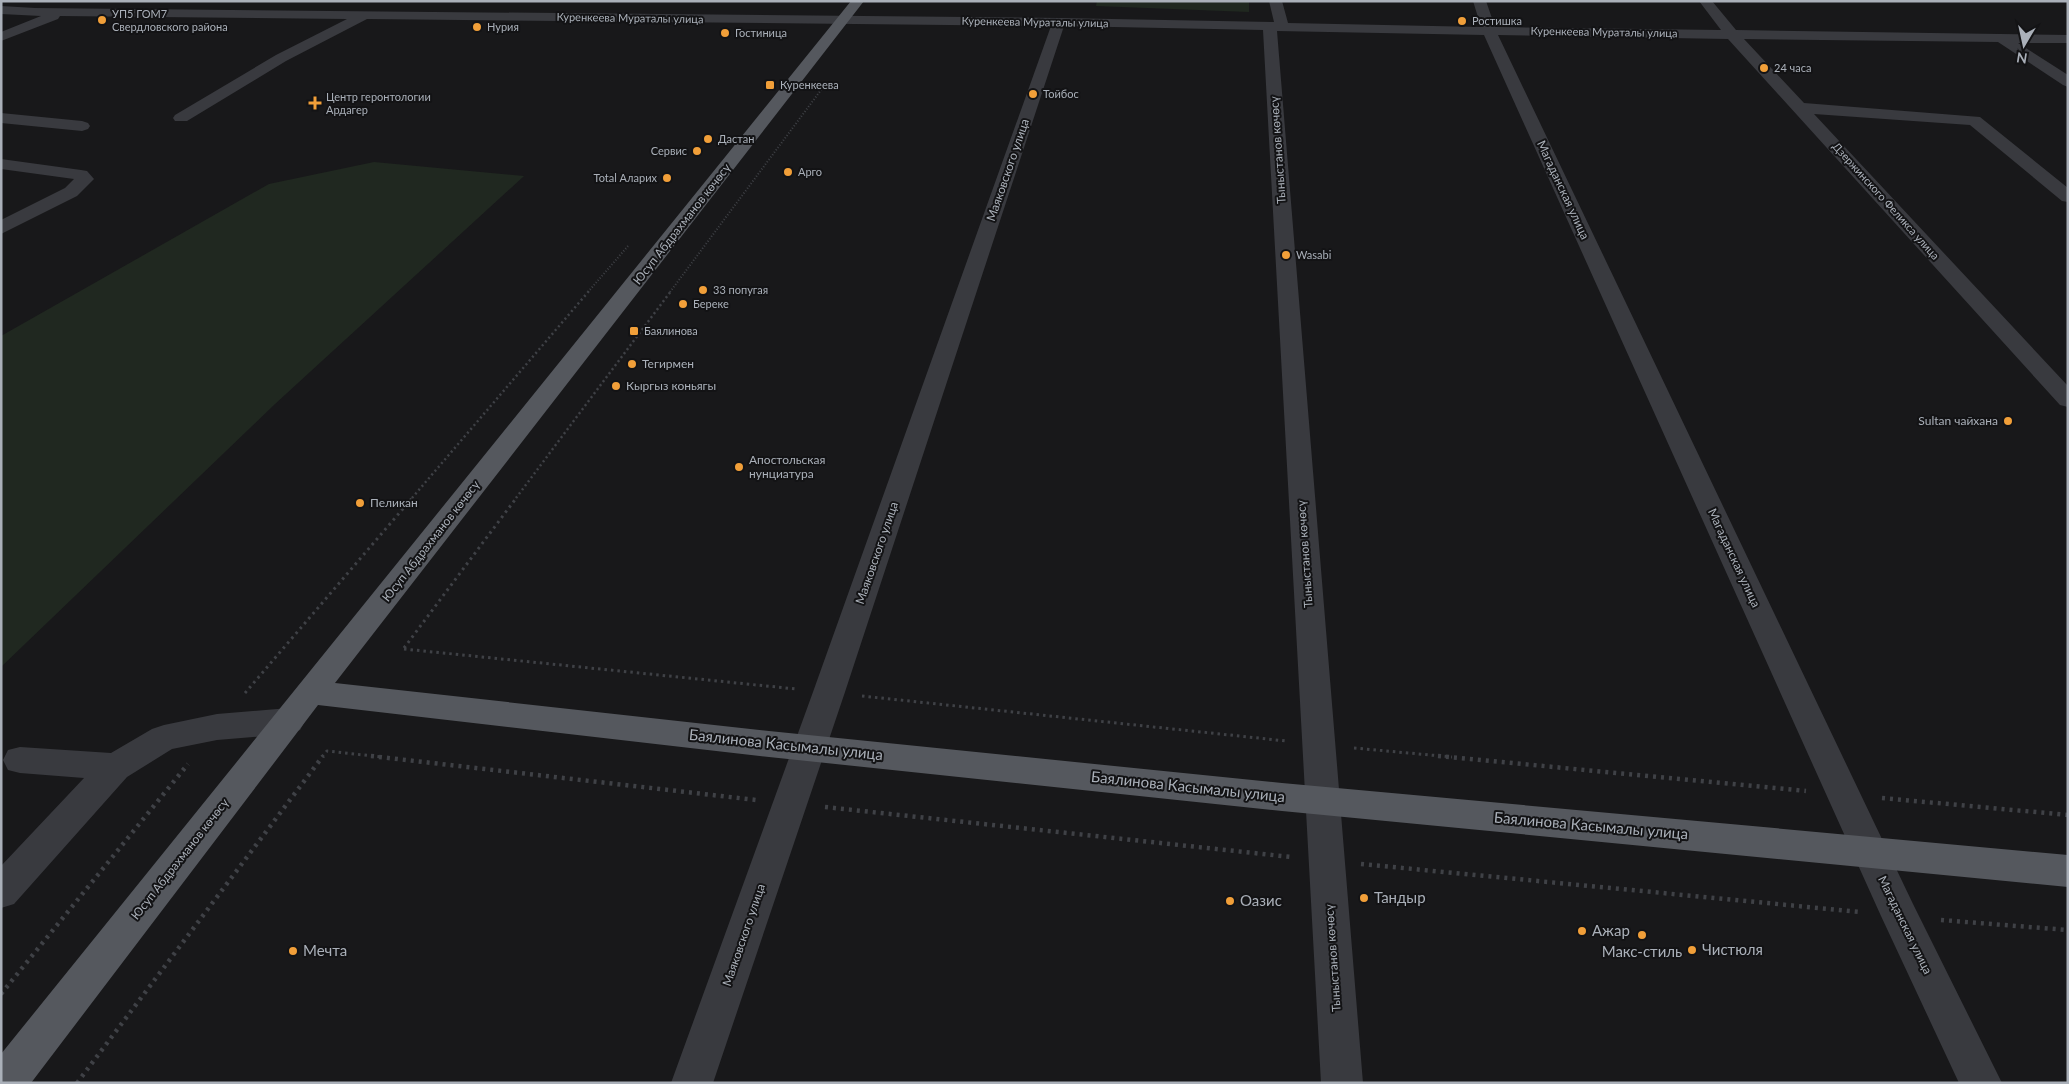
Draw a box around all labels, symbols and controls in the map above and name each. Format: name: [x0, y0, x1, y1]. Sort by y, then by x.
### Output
place label: УП5 ГОМ7 Свердловского района: [112, 7, 228, 33]
street label: Куренкеева Мураталы улица: [556, 10, 704, 25]
marker: УП5 ГОМ7 Свердловского района: [96, 14, 108, 26]
street label: Куренкеева Мураталы улица: [961, 14, 1109, 29]
place label: Ростишка: [1472, 14, 1522, 27]
marker: Ростишка: [1456, 15, 1468, 27]
place label: Нурия: [487, 20, 519, 33]
north arrow: [1999, 20, 2049, 70]
marker: Нурия: [471, 21, 483, 33]
street label: Куренкеева Мураталы улица: [1530, 24, 1678, 39]
place label: Гостиница: [735, 26, 787, 39]
marker: Гостиница: [719, 27, 731, 39]
text: N: [2015, 49, 2029, 68]
place label: 24 часа: [1774, 61, 1811, 74]
marker: 24 часа: [1758, 62, 1770, 74]
place label: Куренкеева: [780, 78, 839, 91]
marker: Куренкеева: [764, 79, 776, 91]
place label: Тойбос: [1043, 87, 1079, 100]
marker: Тойбос: [1027, 88, 1039, 100]
place label: Центр геронтологии Ардагер: [326, 90, 431, 116]
street label: Тыныстанов көчөсү: [1266, 95, 1289, 204]
marker: Центр геронтологии Ардагер: [308, 96, 322, 110]
street label: Маяковского улица: [983, 117, 1032, 223]
place label: Дастан: [718, 132, 755, 145]
marker: Дастан: [702, 133, 714, 145]
street label: Магаданская улица: [1534, 138, 1593, 242]
street label: Дзержинского Феликса улица: [1830, 139, 1942, 262]
place label: Сервис: [651, 144, 687, 157]
marker: Сервис: [691, 145, 703, 157]
street label: Юсуп Абдрахманов көчөсү: [630, 159, 734, 287]
place label: Арго: [798, 165, 822, 178]
marker: Арго: [782, 166, 794, 178]
place label: Total Аларих: [593, 171, 658, 184]
marker: Total Аларих: [661, 172, 673, 184]
place label: Wasabi: [1296, 248, 1332, 261]
marker: Wasabi: [1280, 249, 1292, 261]
place label: 33 попугая: [713, 283, 768, 296]
marker: 33 попугая: [697, 284, 709, 296]
place label: Береке: [693, 297, 729, 310]
marker: Береке: [677, 298, 689, 310]
place label: Баялинова: [644, 324, 698, 337]
marker: Баялинова: [628, 325, 640, 337]
place label: Тегирмен: [642, 356, 694, 371]
marker: Тегирмен: [626, 358, 638, 370]
place label: Кыргыз коньягы: [626, 378, 716, 393]
marker: Кыргыз коньягы: [610, 380, 622, 392]
place label: Sultan чайхана: [1918, 413, 1998, 428]
marker: Sultan чайхана: [2002, 415, 2014, 427]
place label: Апостольская нунциатура: [749, 452, 825, 481]
marker: Апостольская нунциатура: [733, 461, 745, 473]
street label: Юсуп Абдрахманов көчөсү: [379, 476, 483, 604]
place label: Пеликан: [370, 495, 418, 510]
marker: Пеликан: [354, 497, 366, 509]
street label: Тыныстанов көчөсү: [1293, 499, 1316, 608]
street label: Маяковского улица: [852, 500, 901, 606]
street label: Магаданская улица: [1705, 506, 1764, 610]
street label: Баялинова Касымалы улица: [688, 725, 884, 763]
street label: Баялинова Касымалы улица: [1090, 767, 1286, 805]
street label: Юсуп Абдрахманов көчөсү: [128, 794, 232, 922]
street label: Баялинова Касымалы улица: [1493, 808, 1689, 842]
street label: Магаданская улица: [1875, 873, 1936, 976]
street label: Маяковского улица: [719, 882, 768, 988]
place label: Тандыр: [1374, 888, 1426, 906]
place label: Оазис: [1240, 891, 1282, 909]
marker: Тандыр: [1358, 892, 1370, 904]
marker: Оазис: [1224, 895, 1236, 907]
street label: Тыныстанов көчөсү: [1321, 903, 1344, 1012]
place label: Ажар: [1592, 921, 1630, 939]
marker: Ажар: [1576, 925, 1588, 937]
marker: Макс-стиль: [1636, 929, 1648, 941]
place label: Чистюля: [1702, 940, 1763, 958]
place label: Мечта: [303, 941, 347, 959]
place label: Макс-стиль: [1602, 942, 1682, 960]
marker: Чистюля: [1686, 944, 1698, 956]
marker: Мечта: [287, 945, 299, 957]

